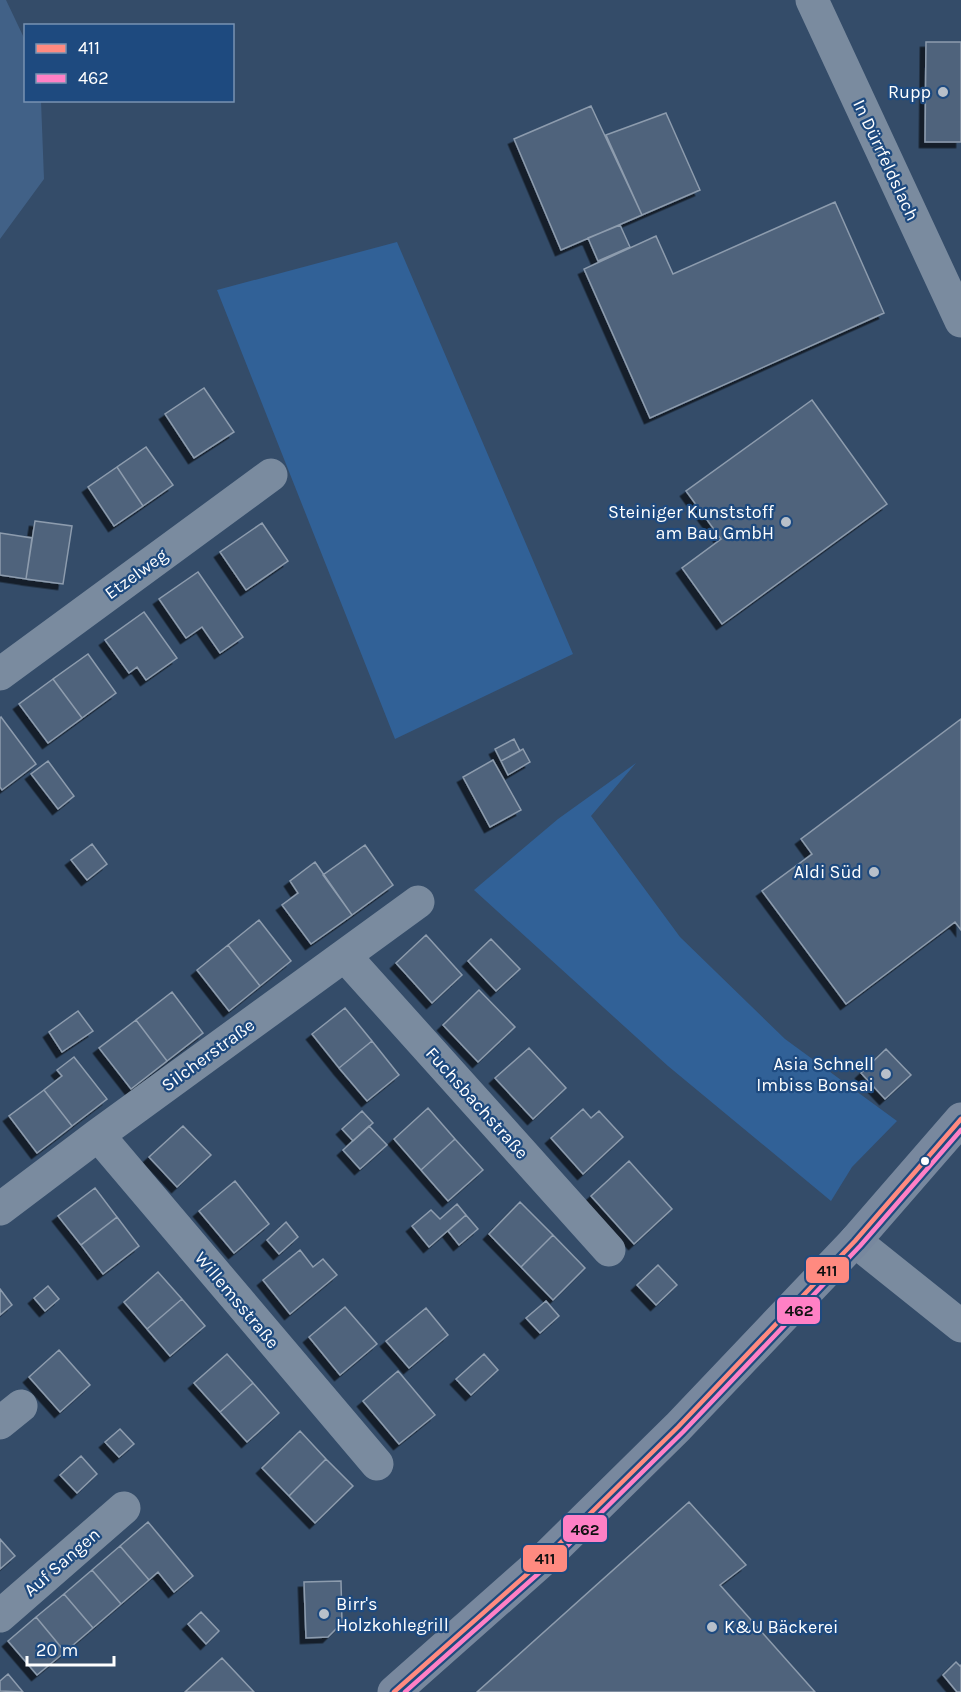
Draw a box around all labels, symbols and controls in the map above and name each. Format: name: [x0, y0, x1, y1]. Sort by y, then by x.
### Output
legend: [24, 24, 234, 102]
text: 411: [78, 37, 100, 59]
text: 462: [78, 67, 109, 89]
place label: Rupp: [888, 81, 931, 103]
marker: Rupp: [936, 85, 950, 99]
street label: In Dürrfeldslach: [848, 96, 924, 224]
place label: Steiniger Kunststoff am Bau GmbH: [608, 501, 775, 544]
marker: Steiniger Kunststoff am Bau GmbH: [779, 515, 793, 529]
street label: Etzelweg: [100, 544, 172, 604]
place label: Aldi Süd: [794, 861, 862, 883]
marker: Aldi Süd: [867, 865, 881, 879]
street label: Silcherstraße: [157, 1014, 259, 1096]
street label: Fuchsbachstraße: [421, 1042, 533, 1164]
place label: Asia Schnell Imbiss Bonsai: [756, 1053, 874, 1096]
marker: Asia Schnell Imbiss Bonsai: [879, 1067, 893, 1081]
unlabelled marker: [919, 1155, 931, 1167]
street label: Willemsstraße: [190, 1247, 284, 1353]
line badge: 411: [805, 1256, 850, 1284]
text: 411: [817, 1261, 837, 1280]
line badge: 462: [776, 1296, 821, 1325]
text: 462: [785, 1301, 813, 1320]
line badge: 462: [562, 1514, 608, 1543]
text: 462: [571, 1520, 599, 1539]
street label: Auf Sangen: [19, 1523, 105, 1601]
line badge: 411: [522, 1544, 568, 1573]
text: 411: [535, 1549, 555, 1568]
place label: Birr's Holzkohlegrill: [336, 1593, 449, 1636]
marker: Birr's Holzkohlegrill: [317, 1607, 331, 1621]
place label: K&U Bäckerei: [724, 1616, 838, 1638]
marker: K&U Bäckerei: [705, 1620, 719, 1634]
scale bar: [27, 1629, 114, 1667]
text: 20 m: [36, 1639, 78, 1661]

